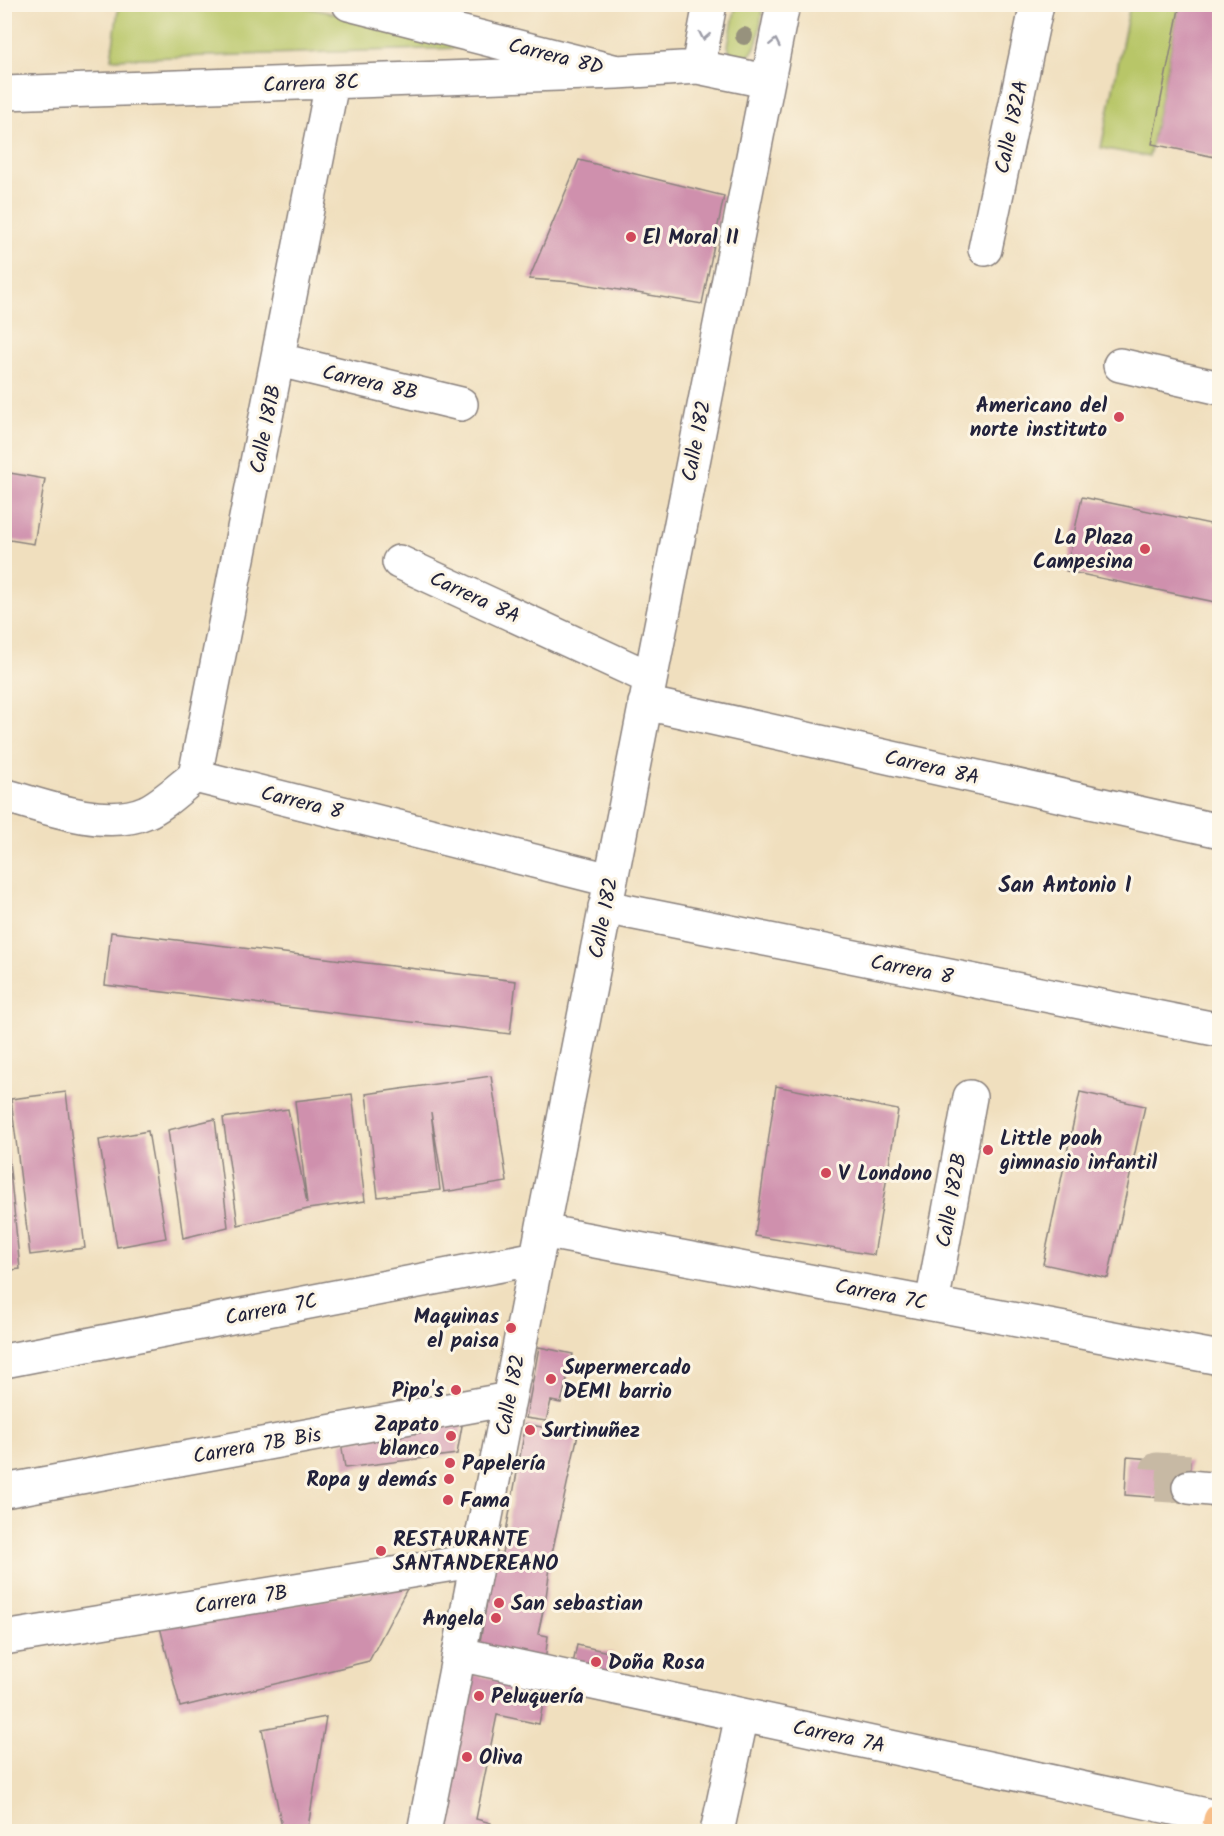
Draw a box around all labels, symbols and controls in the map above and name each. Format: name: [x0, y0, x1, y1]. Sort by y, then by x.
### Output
street label: Carrera 8D: [504, 30, 607, 85]
one-way arrow: [698, 30, 711, 40]
one-way arrow: [767, 38, 780, 48]
street label: Carrera 8C: [262, 66, 360, 103]
street label: Calle 182A: [986, 78, 1038, 177]
place label: El Moral II: [643, 222, 739, 255]
marker: El Moral II: [624, 230, 638, 244]
street label: Carrera 8B: [319, 356, 421, 410]
street label: Calle 181B: [242, 382, 291, 477]
place label: Americano del norte instituto: [970, 390, 1107, 447]
street label: Calle 182: [673, 398, 721, 485]
marker: Americano del norte instituto: [1112, 410, 1126, 424]
place label: La Plaza Campesina: [1033, 522, 1133, 579]
marker: La Plaza Campesina: [1138, 542, 1152, 556]
street label: Carrera 8A: [424, 563, 525, 634]
street label: Carrera 8A: [881, 742, 982, 795]
street label: Carrera 8: [257, 777, 347, 830]
district label: San Antonio I: [998, 869, 1132, 904]
street label: Calle 182: [580, 875, 628, 962]
street label: Carrera 8: [868, 946, 956, 995]
place label: Little pooh gimnasio infantil: [999, 1123, 1158, 1180]
marker: Little pooh gimnasio infantil: [981, 1143, 995, 1157]
street label: Calle 182B: [928, 1150, 977, 1250]
place label: V Londono: [838, 1158, 932, 1191]
marker: V Londono: [819, 1166, 833, 1180]
street label: Carrera 7C: [832, 1270, 930, 1321]
street label: Carrera 7C: [222, 1285, 320, 1336]
place label: Maquinas el paisa: [414, 1301, 499, 1358]
marker: Maquinas el paisa: [504, 1321, 518, 1335]
street label: Calle 182: [487, 1352, 535, 1439]
place label: Supermercado DEMI barrio: [563, 1352, 691, 1409]
marker: Supermercado DEMI barrio: [544, 1372, 558, 1386]
place label: Pipo's: [392, 1375, 444, 1408]
marker: Pipo's: [449, 1383, 463, 1397]
place label: Zapato blanco: [374, 1409, 439, 1466]
place label: Surtinuñez: [542, 1415, 640, 1448]
street label: Carrera 7B Bis: [190, 1419, 324, 1474]
marker: Surtinuñez: [523, 1423, 537, 1437]
marker: Zapato blanco: [444, 1429, 458, 1443]
place label: Papelería: [462, 1448, 546, 1481]
marker: Papelería: [443, 1456, 457, 1470]
place label: Ropa y demás: [306, 1464, 437, 1497]
marker: Ropa y demás: [442, 1472, 456, 1486]
place label: Fama: [460, 1485, 510, 1518]
marker: Fama: [441, 1493, 455, 1507]
place label: RESTAURANTE SANTANDEREANO: [393, 1524, 558, 1581]
marker: RESTAURANTE SANTANDEREANO: [374, 1544, 388, 1558]
street label: Carrera 7B: [192, 1577, 290, 1624]
place label: San sebastian: [511, 1588, 643, 1621]
marker: San sebastian: [492, 1596, 506, 1610]
place label: Angela: [422, 1603, 484, 1636]
marker: Angela: [489, 1611, 503, 1625]
place label: Doña Rosa: [608, 1647, 705, 1680]
marker: Doña Rosa: [589, 1655, 603, 1669]
place label: Peluquería: [491, 1681, 584, 1714]
marker: Peluquería: [472, 1689, 486, 1703]
street label: Carrera 7A: [790, 1712, 888, 1763]
place label: Oliva: [479, 1742, 523, 1775]
marker: Oliva: [460, 1750, 474, 1764]

